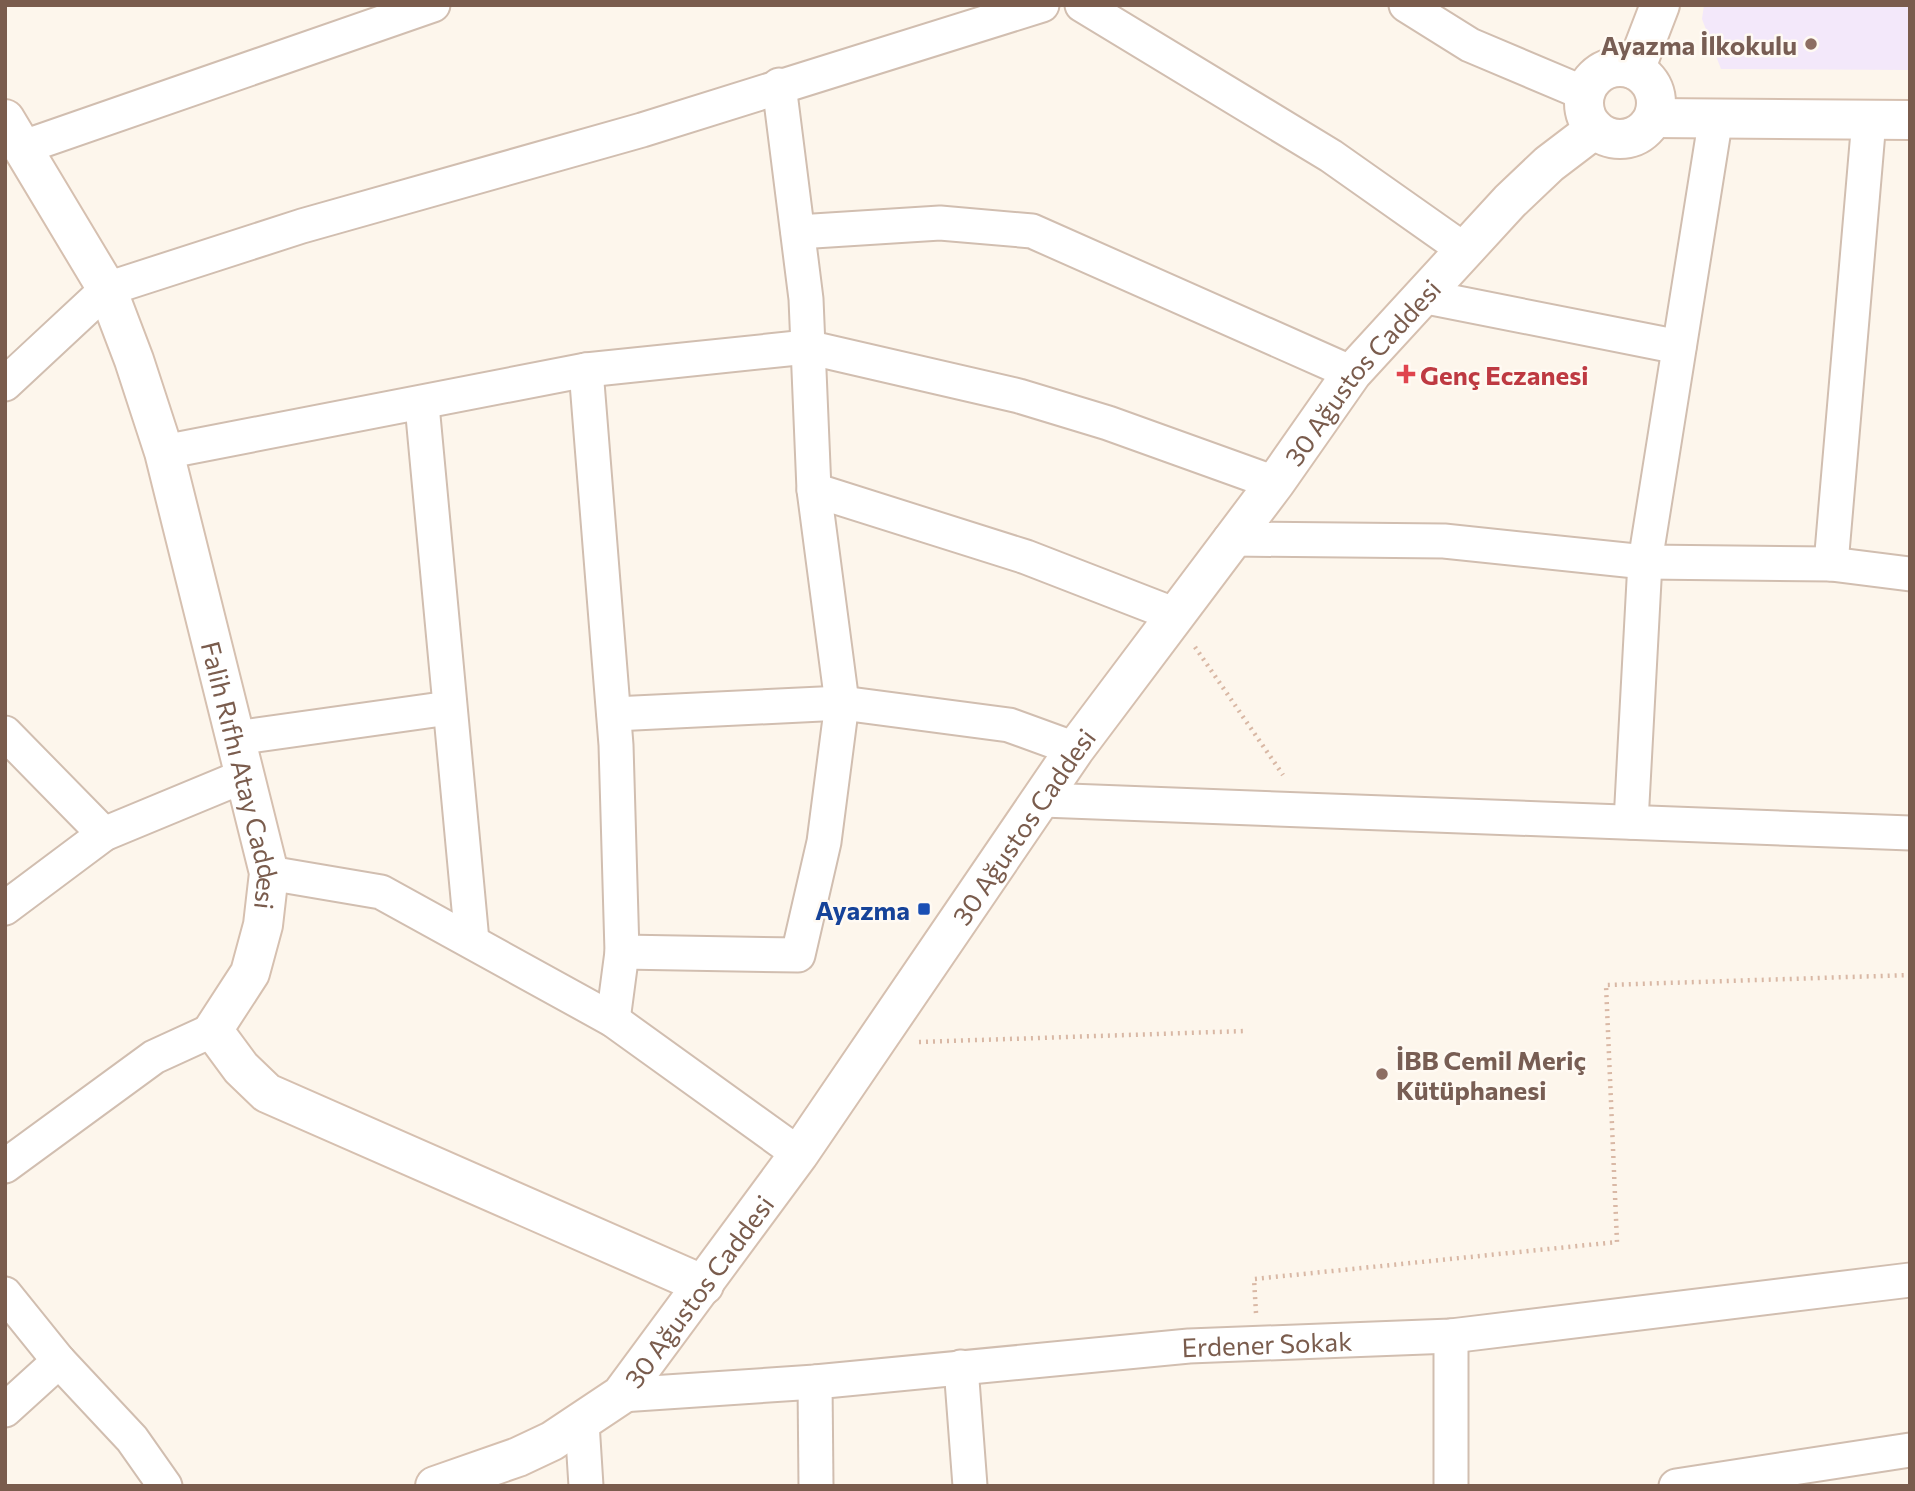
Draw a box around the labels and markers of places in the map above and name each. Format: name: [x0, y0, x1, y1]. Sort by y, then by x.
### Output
place label: Ayazma İlkokulu: [1600, 29, 1797, 60]
marker: Ayazma İlkokulu: [1803, 36, 1819, 52]
place label: Genç Eczanesi: [1420, 359, 1589, 390]
marker: Genç Eczanesi: [1398, 366, 1414, 382]
place label: Ayazma: [815, 894, 910, 925]
marker: Ayazma: [916, 901, 932, 917]
place label: İBB Cemil Meriç Kütüphanesi: [1396, 1044, 1586, 1105]
marker: İBB Cemil Meriç Kütüphanesi: [1374, 1066, 1390, 1082]

